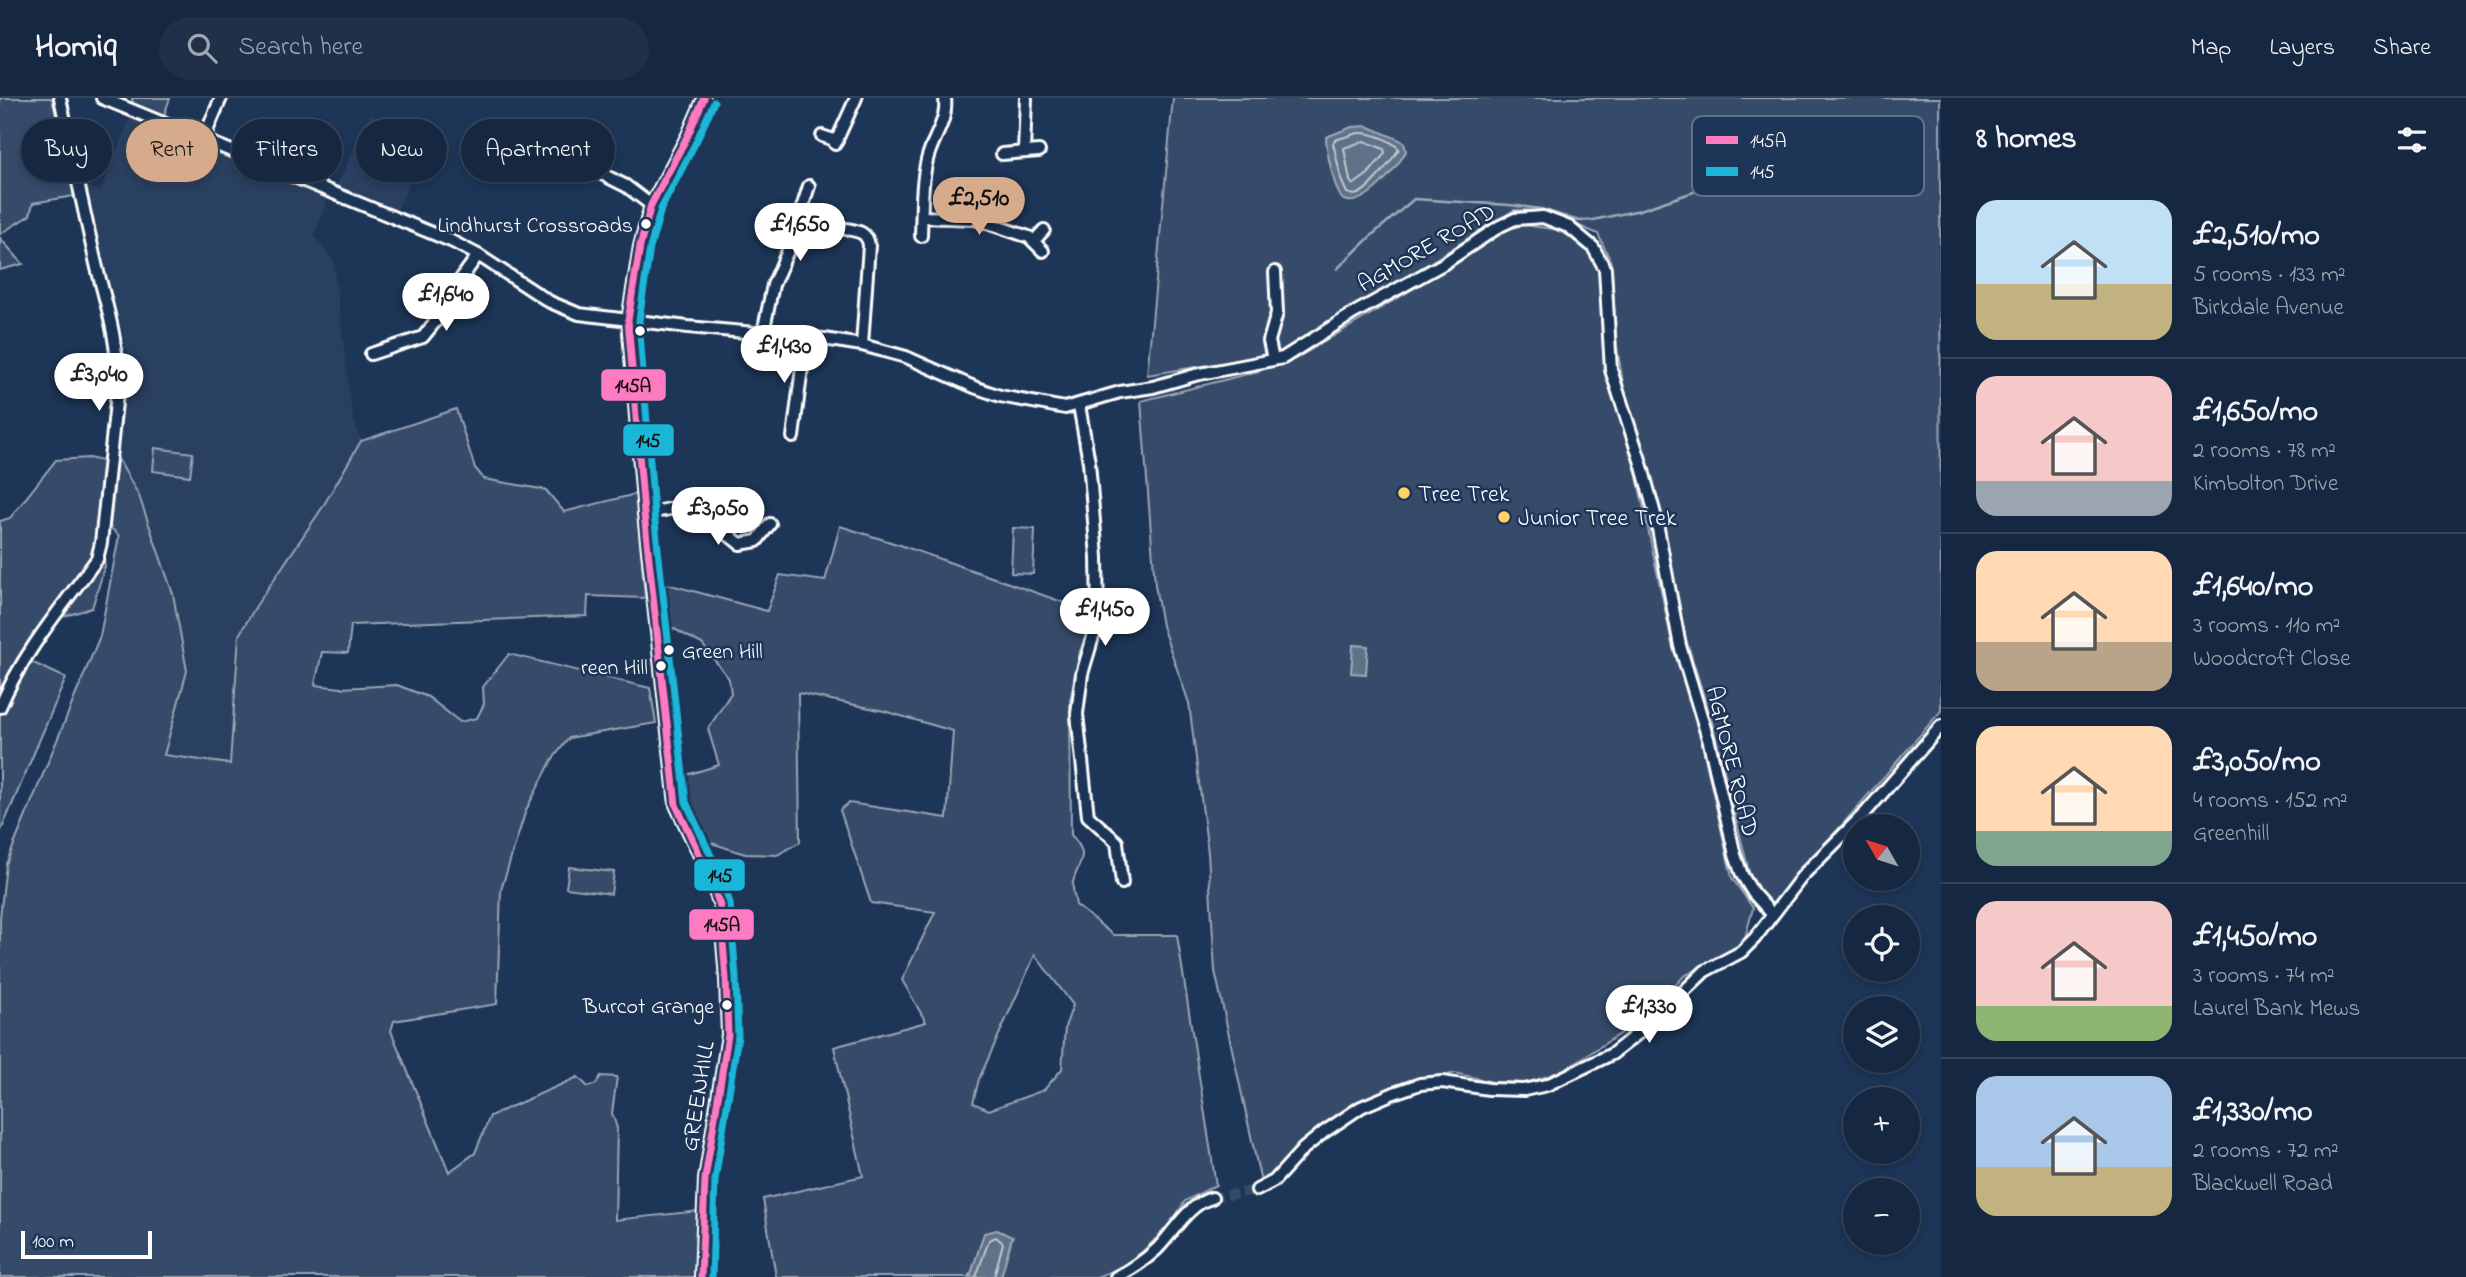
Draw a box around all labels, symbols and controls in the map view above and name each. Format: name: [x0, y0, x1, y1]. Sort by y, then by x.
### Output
search box: [159, 17, 649, 80]
text: Homiq: [35, 24, 117, 72]
icon: search: [183, 29, 221, 67]
text: Search here: [239, 29, 363, 67]
text: Map: [2191, 31, 2231, 66]
text: Layers: [2269, 31, 2335, 66]
text: Share: [2373, 31, 2431, 66]
legend: [1692, 116, 1924, 196]
text: 8 homes: [1976, 118, 2077, 162]
chip: Buy: [21, 119, 112, 182]
chip: Rent: [126, 119, 218, 182]
chip: Filters: [232, 119, 342, 182]
chip: New: [356, 119, 447, 182]
chip: Apartment: [461, 119, 615, 182]
icon: filters: [2393, 121, 2431, 159]
text: 145A: [1750, 129, 1786, 156]
text: 145: [1750, 160, 1775, 187]
pin: £2,510: [922, 178, 1036, 237]
text: £2,510: [949, 183, 1009, 216]
street label: AGMORE ROAD: [1352, 195, 1503, 303]
pin: £1,650: [743, 204, 857, 263]
text: £1,650: [771, 209, 830, 242]
place label: Lindhurst Crossroads: [437, 211, 633, 243]
text: £2,510/mo: [2193, 215, 2320, 259]
marker: Lindhurst Crossroads: [639, 217, 653, 231]
icon: home: [2032, 228, 2116, 312]
text: 5 rooms · 133 m²: [2193, 259, 2346, 292]
pin: £1,640: [389, 274, 503, 333]
text: £1,640: [418, 279, 474, 312]
text: Birkdale Avenue: [2193, 292, 2344, 325]
unlabelled marker: [633, 324, 647, 338]
pin: £1,430: [727, 326, 841, 385]
text: £1,430: [757, 331, 811, 364]
pin: £3,040: [42, 354, 156, 413]
text: £3,040: [70, 359, 128, 392]
line badge: 145A: [600, 368, 667, 402]
text: 145A: [615, 374, 652, 401]
text: £1,650/mo: [2193, 391, 2318, 435]
icon: home: [2032, 404, 2116, 488]
line badge: 145: [622, 423, 675, 457]
text: 145: [636, 429, 660, 456]
text: 2 rooms · 78 m²: [2193, 435, 2336, 468]
text: Kimbolton Drive: [2193, 468, 2338, 501]
place label: Tree Trek: [1418, 478, 1510, 513]
marker: Tree Trek: [1396, 485, 1412, 501]
pin: £3,050: [661, 488, 775, 547]
text: £3,050: [688, 493, 749, 526]
place label: Junior Tree Trek: [1518, 502, 1677, 537]
marker: Junior Tree Trek: [1496, 509, 1512, 525]
text: £1,640/mo: [2193, 566, 2313, 610]
icon: home: [2032, 579, 2116, 663]
pin: £1,450: [1048, 588, 1162, 648]
text: £1,450: [1076, 594, 1134, 627]
text: 3 rooms · 110 m²: [2193, 610, 2340, 643]
place label: Green Hill: [682, 637, 763, 669]
marker: Green Hill: [662, 643, 676, 657]
text: Woodcroft Close: [2193, 643, 2351, 676]
place label: reen Hill: [581, 653, 648, 685]
marker: reen Hill: [654, 659, 668, 673]
street label: AGMORE ROAD: [1695, 683, 1766, 841]
text: £3,050/mo: [2193, 741, 2321, 785]
icon: home: [2032, 754, 2116, 838]
text: 4 rooms · 152 m²: [2193, 785, 2348, 818]
north arrow: [1843, 814, 1920, 891]
map controls: [1843, 814, 1920, 1255]
text: Greenhill: [2193, 818, 2269, 851]
line badge: 145: [693, 858, 746, 892]
text: 145: [708, 864, 732, 891]
button: locate: [1843, 905, 1920, 982]
line badge: 145A: [688, 908, 755, 941]
text: 145A: [704, 913, 741, 940]
text: £1,450/mo: [2193, 916, 2317, 960]
icon: home: [2032, 929, 2116, 1013]
text: 3 rooms · 74 m²: [2193, 960, 2335, 993]
pin: £1,330: [1592, 986, 1706, 1045]
text: £1,330: [1622, 991, 1676, 1024]
place label: Burcot Grange: [582, 992, 714, 1025]
text: Laurel Bank Mews: [2193, 993, 2360, 1026]
button: layers: [1843, 996, 1920, 1073]
marker: Burcot Grange: [720, 998, 734, 1012]
street label: GREENHILL: [674, 1039, 725, 1154]
button: +: [1843, 1087, 1920, 1164]
text: £1,330/mo: [2193, 1091, 2313, 1135]
icon: home: [2032, 1104, 2116, 1188]
text: 2 rooms · 72 m²: [2193, 1135, 2339, 1168]
text: Blackwell Road: [2193, 1168, 2333, 1201]
button: −: [1843, 1178, 1920, 1255]
scale bar: [21, 1228, 152, 1260]
text: 100 m: [32, 1229, 74, 1256]

